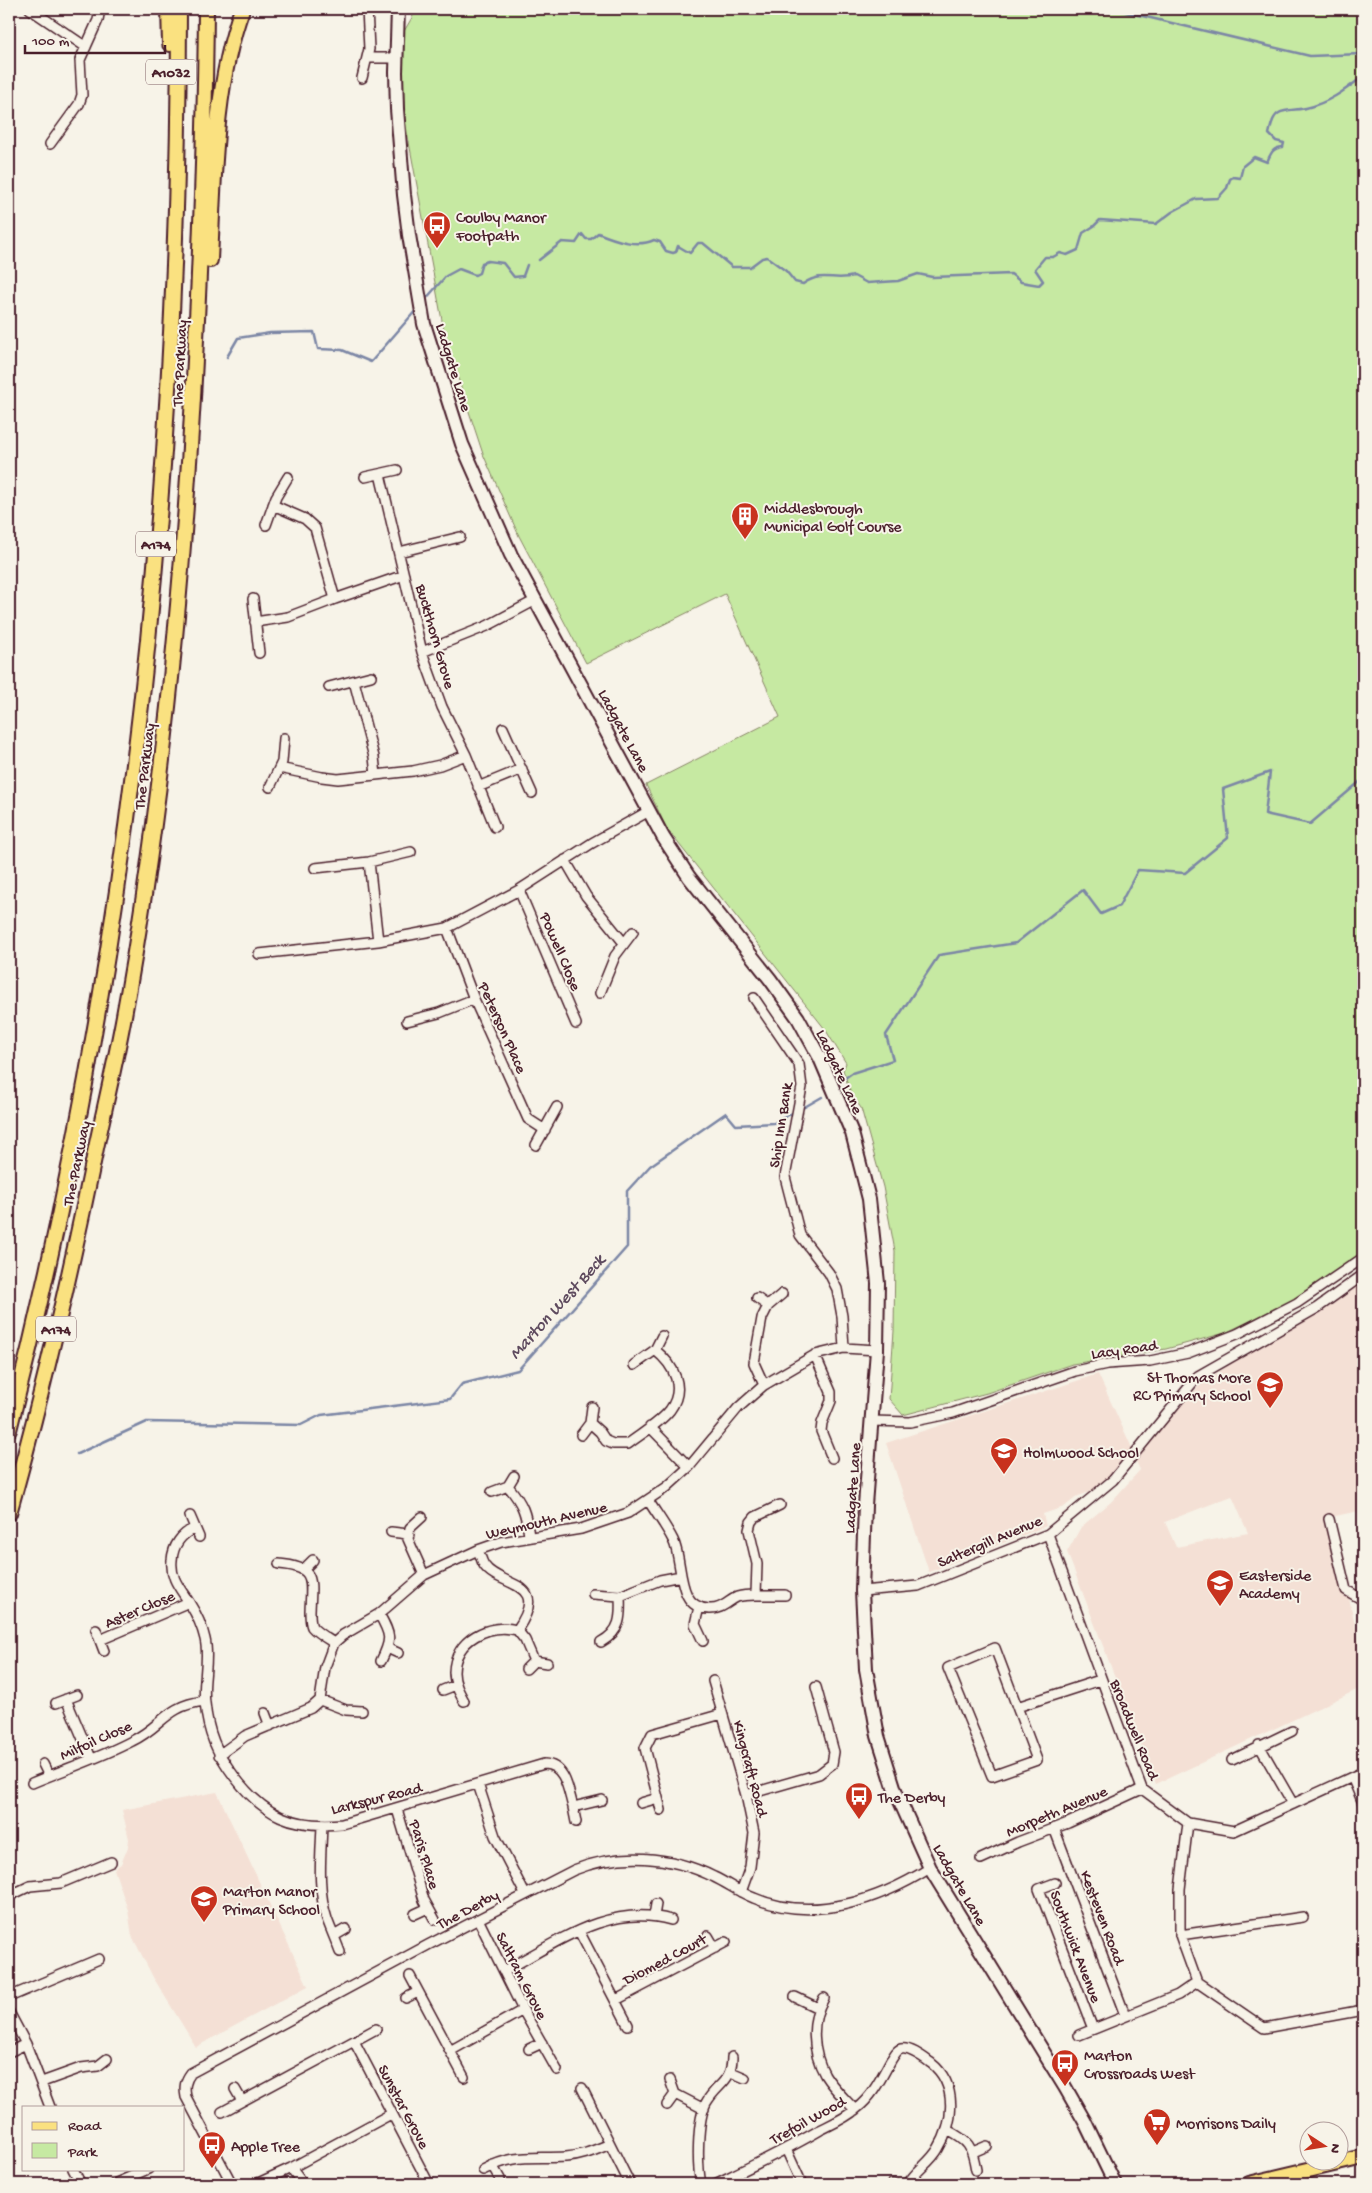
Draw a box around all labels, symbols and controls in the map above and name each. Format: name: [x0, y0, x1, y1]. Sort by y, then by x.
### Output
scale bar: [25, 22, 165, 54]
text: 100 m: [31, 33, 70, 51]
road number: A1032: [146, 60, 196, 84]
bus stop icon: Coulby Manor Footpath: [422, 210, 452, 249]
place label: Coulby Manor Footpath: [455, 210, 547, 247]
street label: The Parkway: [170, 319, 193, 408]
street label: Ladgate Lane: [429, 322, 474, 415]
building icon: Middlesbrough Municipal Golf Course: [730, 501, 760, 540]
place label: Middlesbrough Municipal Golf Course: [764, 501, 902, 538]
road number: A174: [136, 532, 176, 556]
street label: Buckthorn Grove: [409, 581, 458, 692]
street label: Ladgate Lane: [592, 687, 652, 777]
street label: The Parkway: [132, 722, 161, 811]
street label: Powell Close: [533, 909, 584, 995]
street label: Peterson Place: [472, 979, 530, 1078]
street label: Ladgate Lane: [810, 1027, 866, 1119]
street label: Ship Inn Bank: [766, 1080, 799, 1169]
street label: The Parkway: [60, 1119, 97, 1209]
water label: Marton West Beck: [505, 1249, 612, 1364]
road number: A174: [36, 1316, 76, 1342]
street label: Lacy Road: [1090, 1337, 1160, 1366]
place label: St Thomas More RC Primary School: [1133, 1370, 1252, 1407]
school or university icon: St Thomas More RC Primary School: [1255, 1370, 1285, 1409]
school or university icon: Holmwood School: [989, 1436, 1019, 1475]
street label: Ladgate Lane: [842, 1441, 867, 1534]
place label: Holmwood School: [1023, 1445, 1139, 1464]
street label: Weymouth Avenue: [484, 1499, 610, 1546]
street label: Saltergill Avenue: [935, 1512, 1046, 1574]
school or university icon: Easterside Academy: [1205, 1568, 1235, 1607]
place label: Easterside Academy: [1239, 1568, 1312, 1605]
street label: Aster Close: [102, 1588, 179, 1634]
street label: Broadwell Road: [1104, 1676, 1162, 1785]
street label: Milfoil Close: [58, 1718, 136, 1766]
street label: Kingcraft Road: [727, 1719, 771, 1821]
street label: Larkspur Road: [329, 1780, 426, 1821]
bus stop icon: The Derby: [844, 1781, 874, 1820]
street label: Morpeth Avenue: [1004, 1783, 1112, 1843]
place label: The Derby: [877, 1790, 946, 1809]
street label: Paris Place: [403, 1817, 442, 1893]
street label: Ladgate Lane: [927, 1841, 989, 1931]
street label: Kesteven Road: [1074, 1868, 1128, 1970]
school or university icon: Marton Manor Primary School: [189, 1884, 219, 1923]
place label: Marton Manor Primary School: [222, 1884, 320, 1921]
street label: The Derby: [434, 1887, 503, 1936]
street label: Southwick Avenue: [1044, 1888, 1104, 2007]
street label: Saltram Grove: [490, 1930, 550, 2024]
street label: Diomed Court: [620, 1930, 712, 1991]
bus stop icon: Marton Crossroads West: [1050, 2048, 1080, 2087]
place label: Marton Crossroads West: [1084, 2048, 1196, 2085]
street label: Sunstar Grove: [372, 2062, 432, 2154]
street label: Trefoil Wood: [767, 2093, 851, 2151]
legend: [22, 2106, 185, 2170]
supermarket icon: Morrisons Daily: [1142, 2107, 1172, 2146]
place label: Morrisons Daily: [1176, 2116, 1276, 2135]
text: Road: [68, 2118, 102, 2136]
north arrow: [1300, 2120, 1350, 2170]
bus stop icon: Apple Tree: [197, 2130, 227, 2169]
place label: Apple Tree: [231, 2139, 301, 2158]
text: N: [1325, 2142, 1344, 2154]
text: Park: [67, 2144, 98, 2162]

